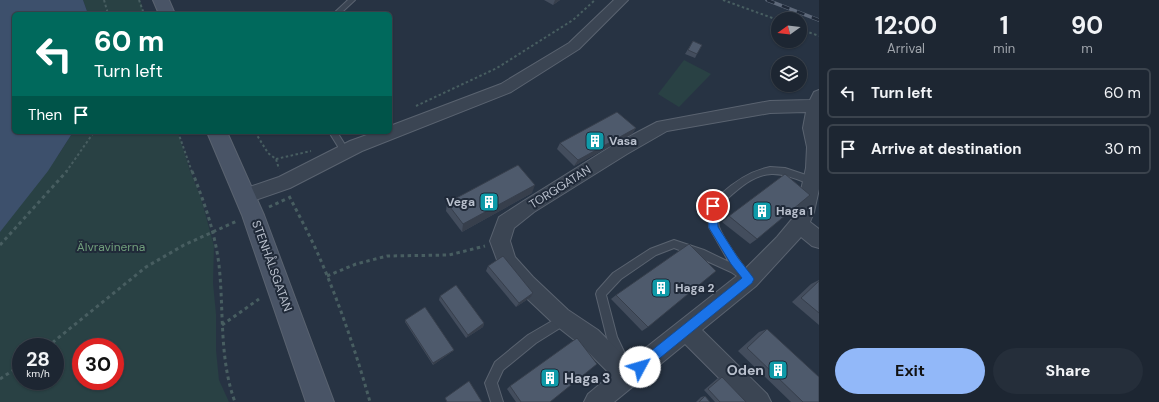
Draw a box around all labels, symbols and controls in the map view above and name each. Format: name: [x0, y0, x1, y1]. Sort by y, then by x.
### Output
text: 12:00: [875, 10, 937, 41]
text: 1: [1000, 10, 1009, 41]
text: 90: [1071, 10, 1103, 41]
north arrow: [771, 12, 807, 48]
map controls: [771, 12, 807, 92]
text: 60 m: [94, 23, 164, 60]
icon: left: [28, 28, 80, 80]
text: Arrival: [887, 40, 925, 57]
text: min: [993, 40, 1015, 57]
text: m: [1081, 40, 1093, 57]
button: layers: [771, 56, 807, 92]
text: Turn left: [94, 59, 163, 83]
icon: left: [837, 82, 859, 104]
text: Turn left: [871, 83, 932, 103]
text: 60 m: [1104, 83, 1141, 103]
icon: arrive: [70, 104, 92, 126]
text: Then: [28, 105, 62, 125]
building icon: Vasa: [584, 130, 606, 152]
place label: Vasa: [609, 133, 637, 149]
icon: arrive: [837, 138, 859, 160]
text: Arrive at destination: [871, 139, 1022, 159]
text: 30 m: [1105, 139, 1141, 159]
street label: TORGGATAN: [526, 162, 594, 212]
pin: [696, 189, 730, 223]
building icon: Vega: [478, 191, 500, 213]
place label: Vega: [446, 194, 475, 210]
icon: arrive: [702, 195, 724, 217]
building icon: Haga 1: [751, 200, 773, 222]
place label: Haga 1: [776, 203, 813, 219]
street label: STENHÅLSGATAN: [248, 218, 296, 314]
park label: Älvravinerna: [77, 239, 145, 255]
building icon: Haga 2: [650, 277, 672, 299]
place label: Haga 2: [675, 280, 715, 296]
speed limit sign: 30: [72, 338, 124, 390]
text: 28: [26, 346, 50, 372]
position arrow: [619, 346, 661, 388]
button: Exit: [835, 348, 985, 394]
button: Share: [993, 348, 1143, 394]
building icon: Oden: [767, 359, 789, 381]
place label: Oden: [727, 361, 764, 379]
text: km/h: [26, 367, 50, 380]
building icon: Haga 3: [539, 367, 561, 389]
place label: Haga 3: [564, 369, 610, 387]

